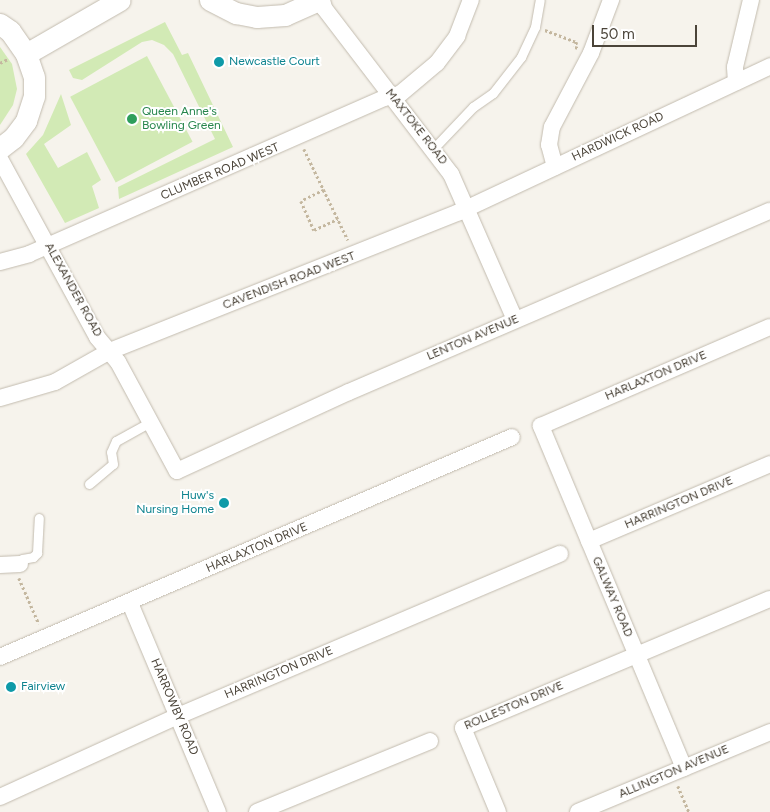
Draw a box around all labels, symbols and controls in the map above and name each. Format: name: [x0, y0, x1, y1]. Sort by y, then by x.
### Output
scale bar: [595, 15, 700, 47]
text: 50 m: [600, 25, 635, 43]
place label: Newcastle Court: [229, 55, 320, 69]
marker: Newcastle Court: [213, 56, 225, 68]
street label: MAXTOKE ROAD: [382, 86, 450, 168]
place label: Queen Anne's Bowling Green: [142, 105, 221, 133]
street label: HARDWICK ROAD: [570, 109, 666, 165]
marker: Queen Anne's Bowling Green: [126, 113, 138, 125]
street label: CLUMBER ROAD WEST: [159, 141, 281, 203]
street label: ALEXANDER ROAD: [41, 240, 105, 340]
street label: CAVENDISH ROAD WEST: [221, 249, 357, 313]
street label: LENTON AVENUE: [425, 312, 521, 364]
street label: HARLAXTON DRIVE: [603, 348, 709, 404]
street label: HARRINGTON DRIVE: [623, 474, 735, 532]
place label: Huw's Nursing Home: [136, 489, 214, 517]
marker: Huw's Nursing Home: [218, 497, 230, 509]
street label: HARLAXTON DRIVE: [204, 520, 310, 576]
street label: GALWAY ROAD: [589, 555, 635, 639]
street label: HARRINGTON DRIVE: [223, 644, 335, 702]
street label: HARROWBY ROAD: [147, 656, 201, 758]
street label: ROLLESTON DRIVE: [462, 679, 566, 733]
place label: Fairview: [21, 680, 65, 694]
marker: Fairview: [5, 681, 17, 693]
street label: ALLINGTON AVENUE: [617, 742, 731, 802]

